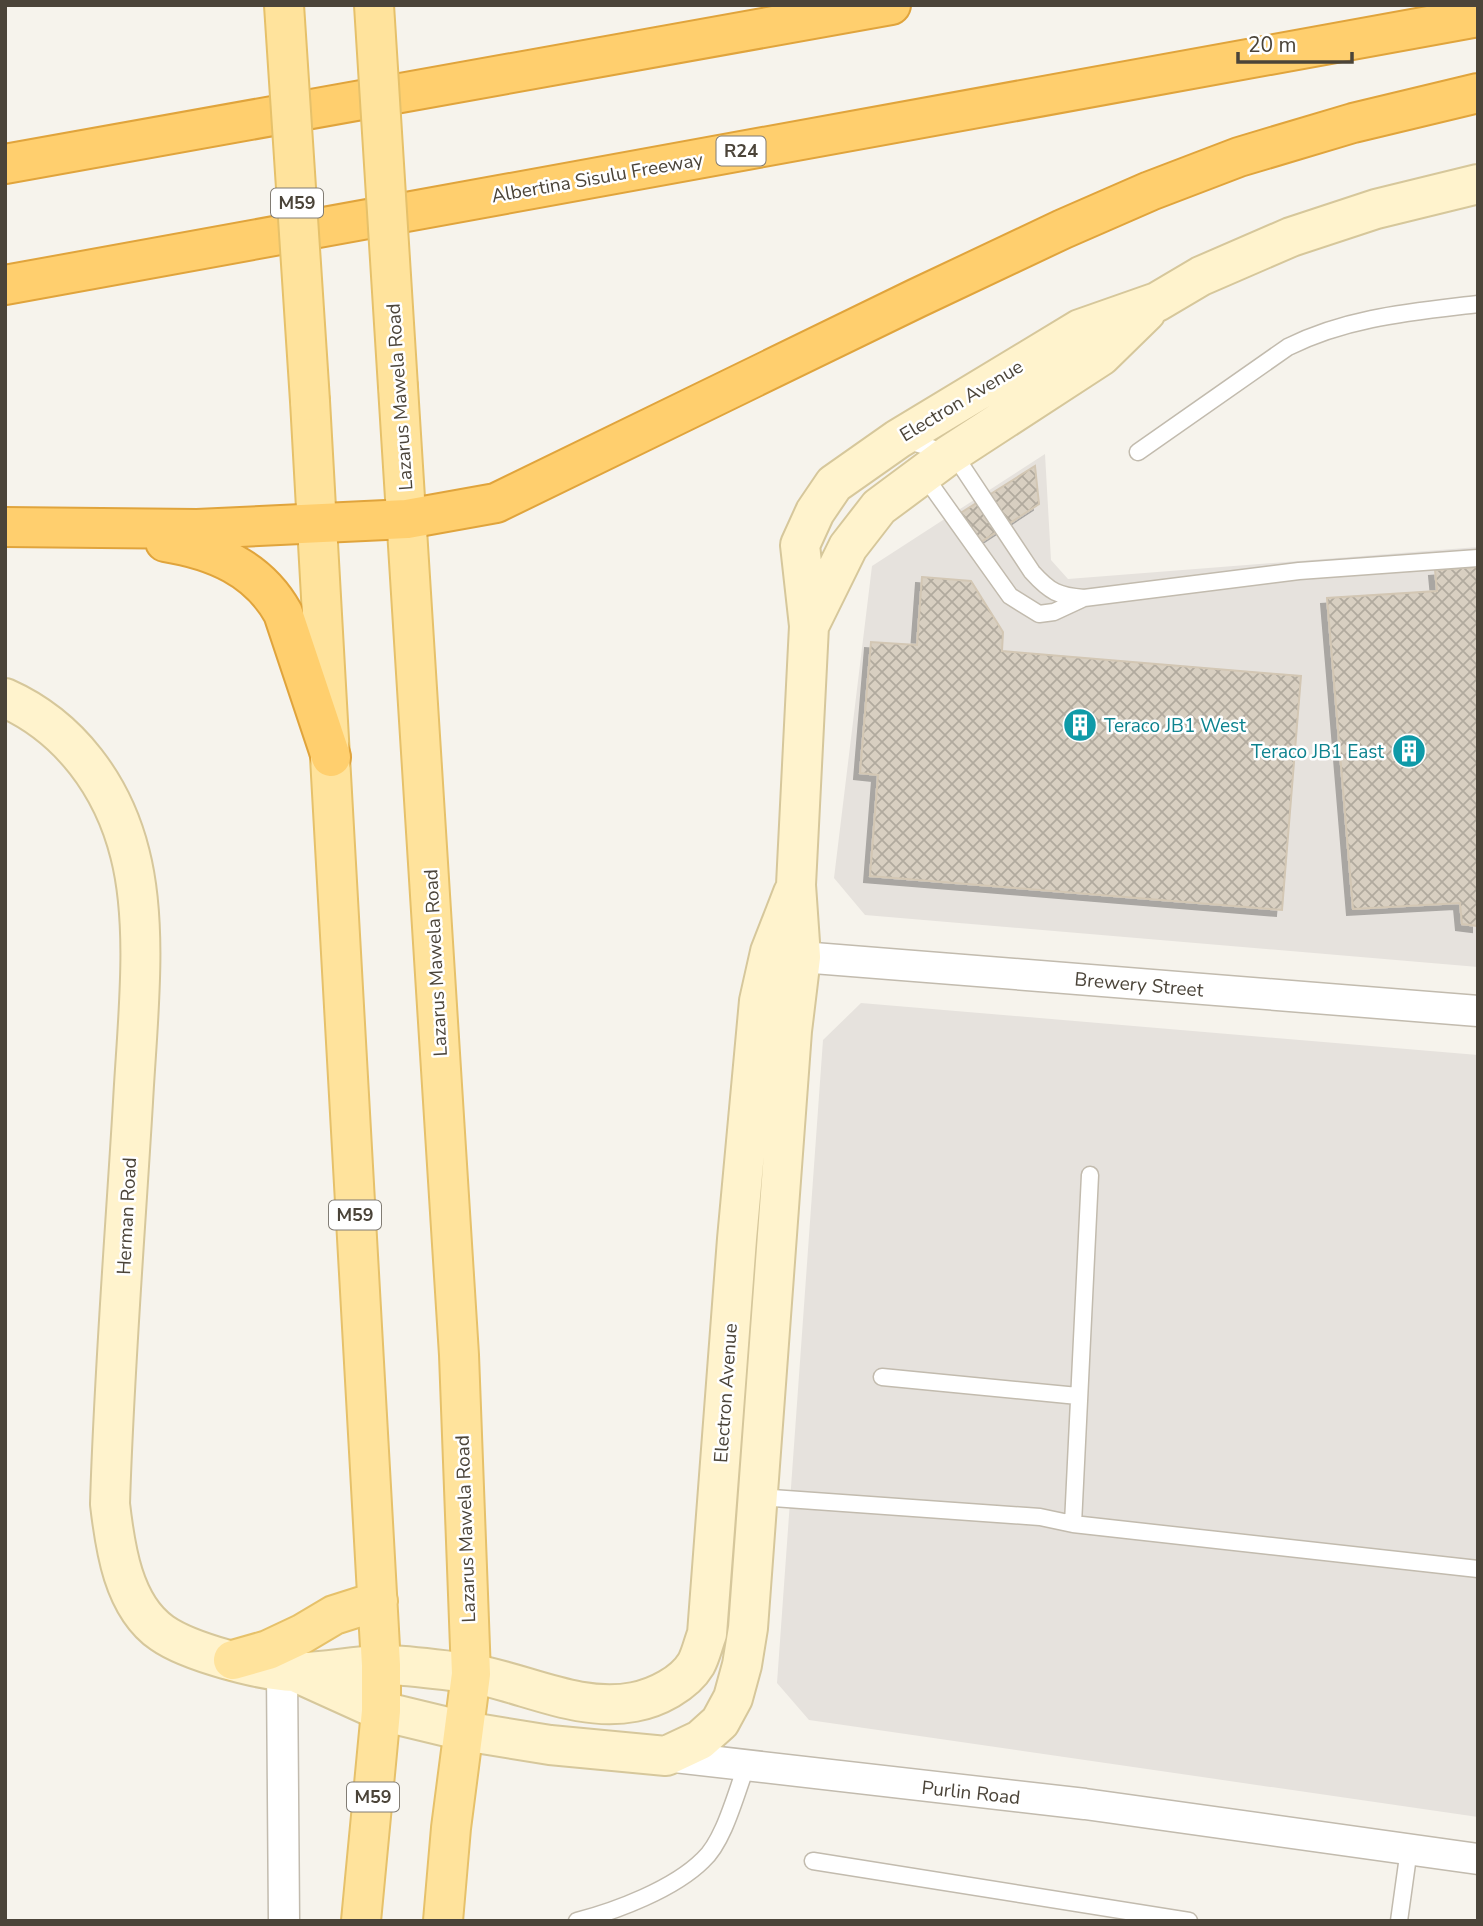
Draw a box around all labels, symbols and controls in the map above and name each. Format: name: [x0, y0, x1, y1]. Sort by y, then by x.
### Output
scale bar: [1238, 21, 1352, 65]
text: 20 m: [1248, 31, 1297, 59]
road number: R24: [716, 136, 766, 166]
street label: Albertina Sisulu Freeway: [489, 147, 705, 209]
road number: M59: [271, 188, 323, 218]
street label: Lazarus Mawela Road: [380, 302, 420, 491]
street label: Electron Avenue: [895, 354, 1028, 448]
building icon: Teraco JB1 West: [1061, 706, 1099, 744]
place label: Teraco JB1 West: [1104, 713, 1246, 739]
building icon: Teraco JB1 East: [1390, 732, 1428, 770]
place label: Teraco JB1 East: [1251, 739, 1384, 765]
street label: Lazarus Mawela Road: [418, 869, 454, 1057]
street label: Brewery Street: [1073, 966, 1205, 1004]
street label: Herman Road: [111, 1157, 143, 1275]
road number: M59: [329, 1200, 381, 1230]
street label: Electron Avenue: [708, 1322, 744, 1464]
street label: Lazarus Mawela Road: [450, 1435, 482, 1623]
street label: Purlin Road: [920, 1775, 1022, 1811]
road number: M59: [347, 1782, 399, 1812]

